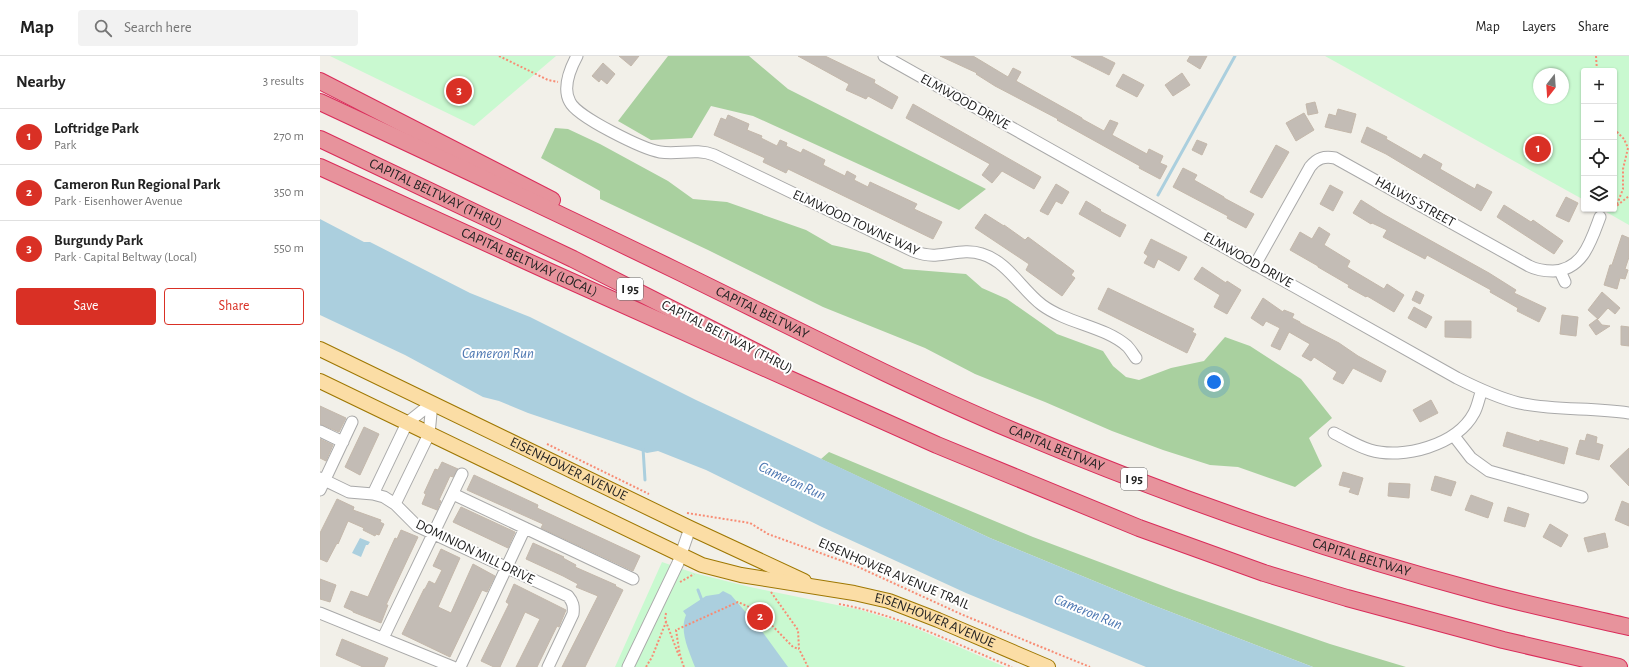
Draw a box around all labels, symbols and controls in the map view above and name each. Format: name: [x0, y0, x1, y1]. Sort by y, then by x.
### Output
search box: [78, 10, 358, 46]
icon: search: [92, 17, 114, 39]
text: Map: [20, 18, 54, 37]
text: Search here: [124, 20, 192, 35]
text: Map: [1475, 20, 1500, 34]
text: Layers: [1522, 20, 1556, 34]
text: Share: [1578, 20, 1609, 34]
north arrow: [1533, 68, 1569, 104]
map controls: [1581, 68, 1617, 212]
button: +: [1581, 68, 1617, 104]
street label: ELMWOOD DRIVE: [918, 72, 1012, 132]
text: Nearby: [16, 73, 66, 90]
text: 3 results: [263, 75, 304, 88]
pin: 3: [446, 76, 472, 106]
button: −: [1581, 104, 1617, 140]
text: Loftridge Park: [54, 121, 139, 136]
text: 1: [27, 130, 31, 143]
text: 270 m: [273, 130, 304, 143]
pin: 1: [1525, 134, 1551, 164]
text: Park: [54, 139, 76, 152]
button: locate: [1581, 140, 1617, 176]
street label: CAPITAL BELTWAY (THRU): [367, 156, 504, 231]
street label: HALWIS STREET: [1373, 174, 1458, 230]
button: layers: [1581, 176, 1617, 212]
text: Cameron Run Regional Park: [54, 177, 220, 192]
text: 2: [26, 186, 32, 199]
text: 350 m: [274, 186, 304, 199]
street label: ELMWOOD TOWNE WAY: [791, 187, 922, 259]
text: Park · Eisenhower Avenue: [54, 195, 182, 208]
street label: CAPITAL BELTWAY (LOCAL): [459, 225, 600, 299]
street label: ELMWOOD DRIVE: [1201, 230, 1295, 290]
text: Burgundy Park: [54, 233, 143, 248]
text: 3: [26, 242, 32, 255]
text: 550 m: [274, 242, 304, 255]
text: Park · Capital Beltway (Local): [54, 251, 197, 264]
road number: I 95: [617, 278, 643, 300]
street label: CAPITAL BELTWAY: [713, 284, 812, 342]
button: Save: [16, 288, 156, 325]
button: Share: [164, 288, 304, 325]
street label: CAPITAL BELTWAY (THRU): [659, 298, 795, 376]
water label: Cameron Run: [462, 346, 534, 361]
your location: [1204, 372, 1224, 392]
street label: CAPITAL BELTWAY: [1007, 423, 1107, 474]
street label: EISENHOWER AVENUE: [508, 435, 629, 504]
water label: Cameron Run: [756, 459, 828, 503]
road number: I 95: [1121, 468, 1147, 490]
street label: DOMINION MILL DRIVE: [413, 517, 537, 587]
street label: EISENHOWER AVENUE TRAIL: [816, 536, 972, 612]
street label: CAPITAL BELTWAY: [1311, 536, 1413, 579]
street label: EISENHOWER AVENUE: [873, 591, 997, 651]
water label: Cameron Run: [1052, 592, 1124, 632]
pin: 2: [747, 602, 773, 632]

